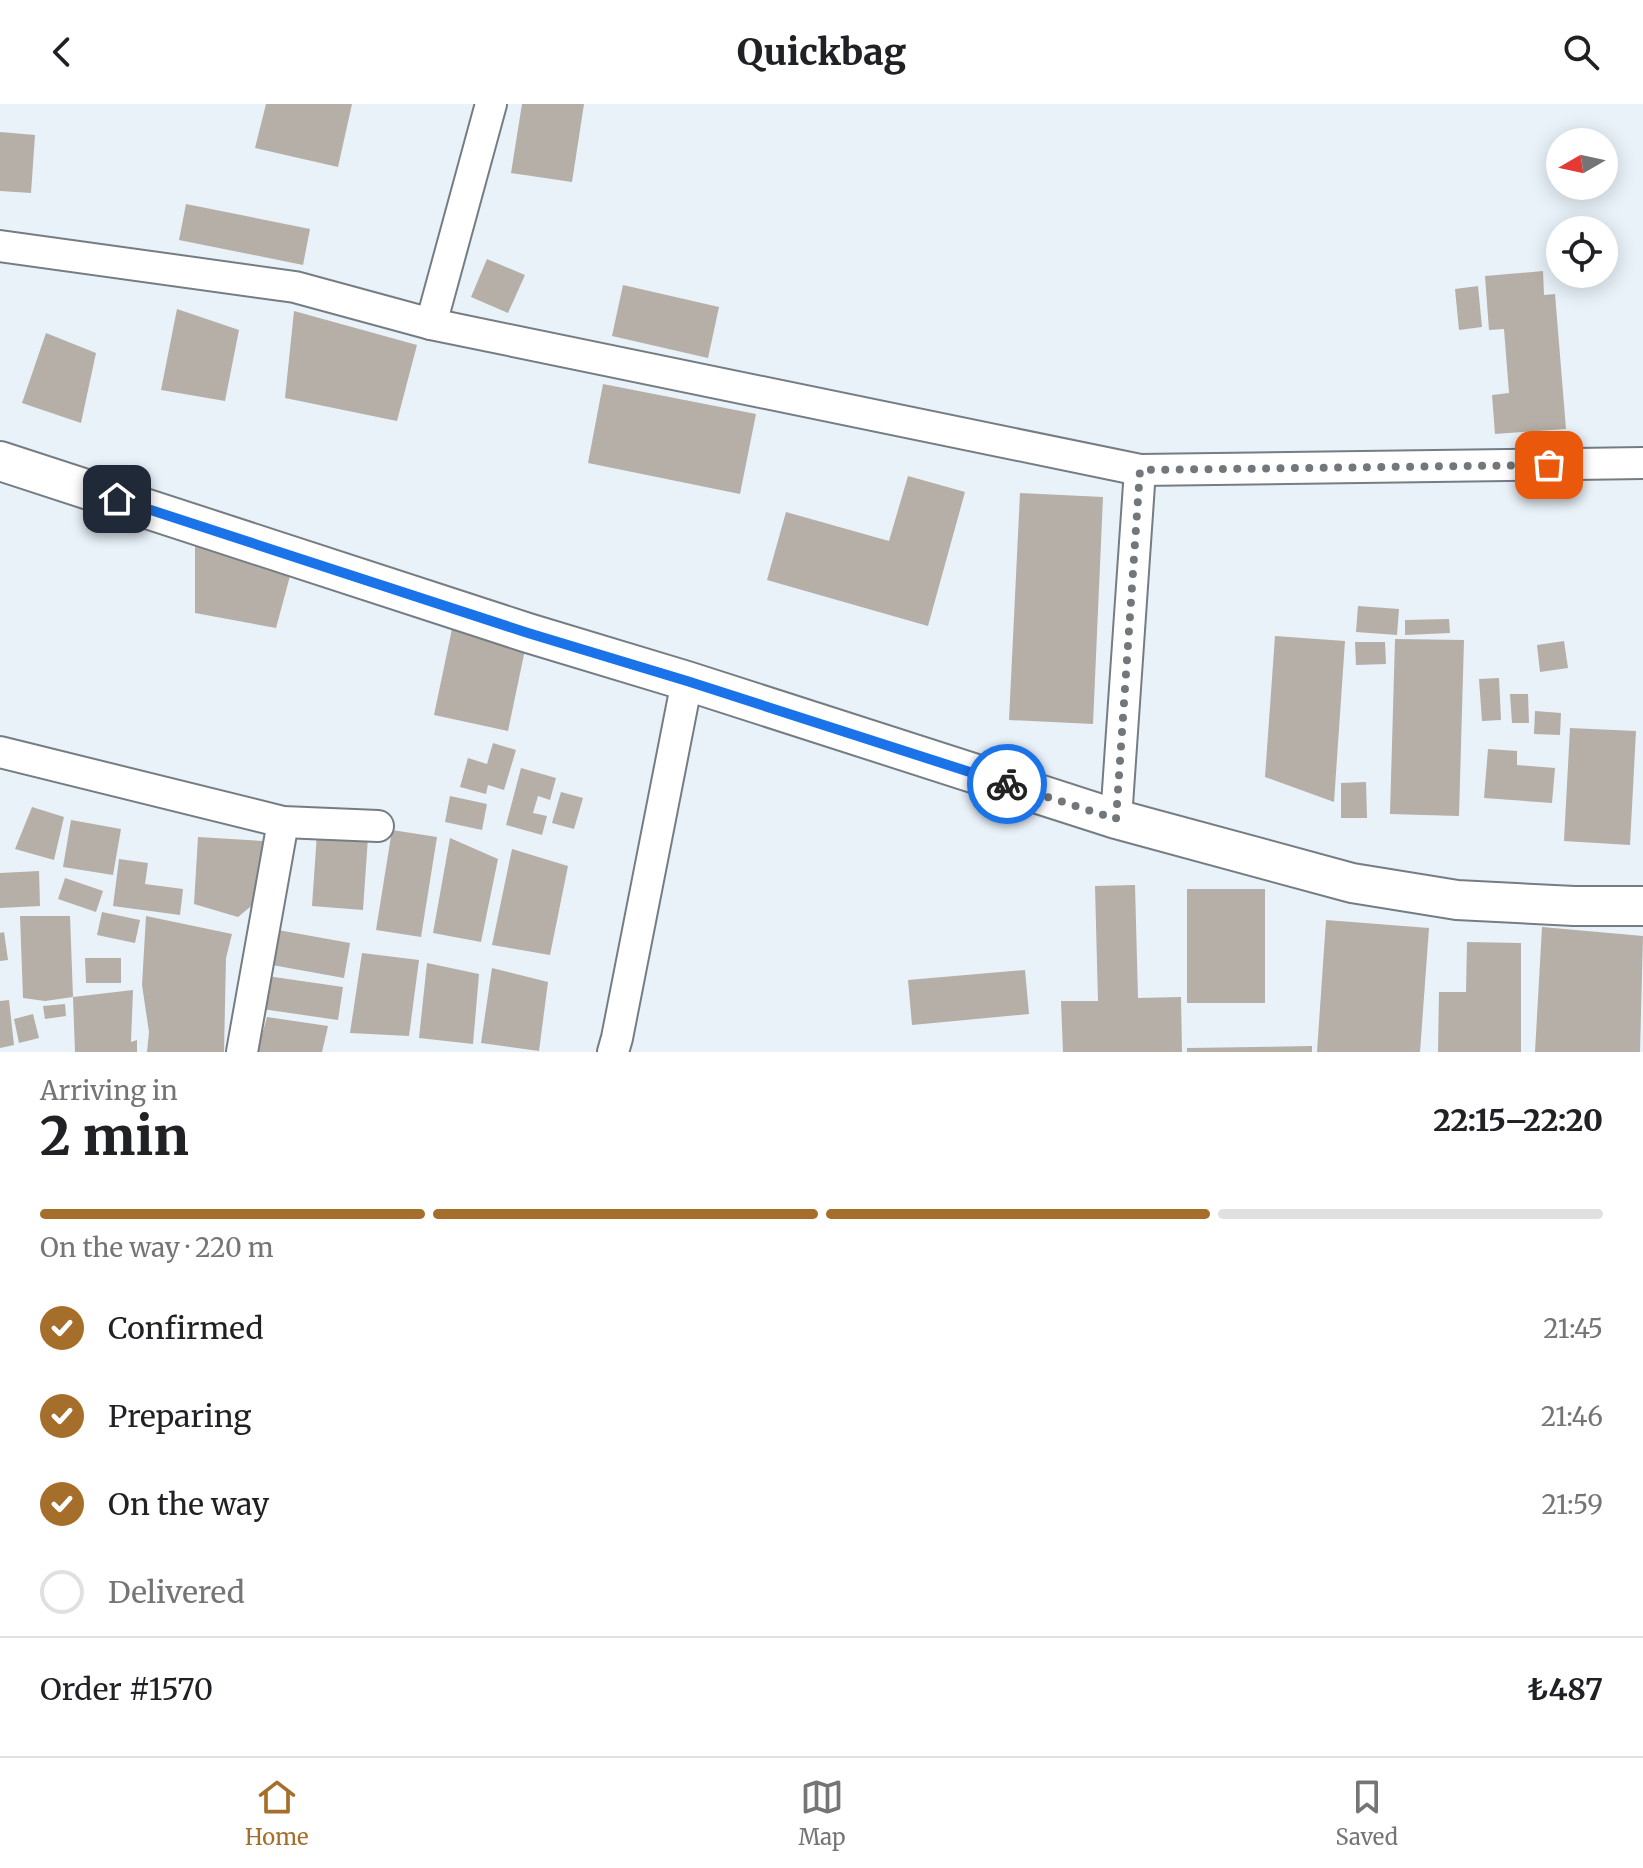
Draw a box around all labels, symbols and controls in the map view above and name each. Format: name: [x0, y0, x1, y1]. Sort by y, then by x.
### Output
icon: back: [40, 30, 84, 74]
text: Quickbag: [737, 30, 906, 75]
icon: search: [1559, 30, 1603, 74]
north arrow: [1546, 128, 1618, 200]
map controls: [1546, 128, 1618, 288]
button: locate: [1546, 216, 1618, 288]
pin: [1515, 431, 1583, 499]
icon: bag: [1527, 443, 1571, 487]
pin: [83, 465, 151, 533]
icon: home: [95, 477, 139, 521]
courier: [967, 744, 1047, 824]
icon: bike: [985, 762, 1029, 806]
text: Arriving in: [40, 1074, 178, 1107]
text: 22:15–22:20: [1433, 1101, 1603, 1139]
text: 2 min: [40, 1104, 189, 1169]
text: On the way · 220 m: [40, 1231, 274, 1264]
icon: check: [40, 1306, 84, 1350]
text: Confirmed: [108, 1309, 263, 1347]
text: 21:45: [1543, 1312, 1603, 1345]
icon: check: [40, 1394, 84, 1438]
text: Preparing: [108, 1397, 251, 1435]
text: 21:46: [1541, 1400, 1603, 1433]
icon: check: [40, 1482, 84, 1526]
text: On the way: [108, 1485, 269, 1523]
text: 21:59: [1541, 1488, 1603, 1521]
text: Delivered: [108, 1573, 245, 1611]
text: Order #1570: [40, 1670, 213, 1708]
text: ₺487: [1528, 1670, 1603, 1708]
tab: Home: [245, 1775, 308, 1851]
tab: Map: [799, 1775, 845, 1851]
tab: Saved: [1336, 1775, 1398, 1851]

